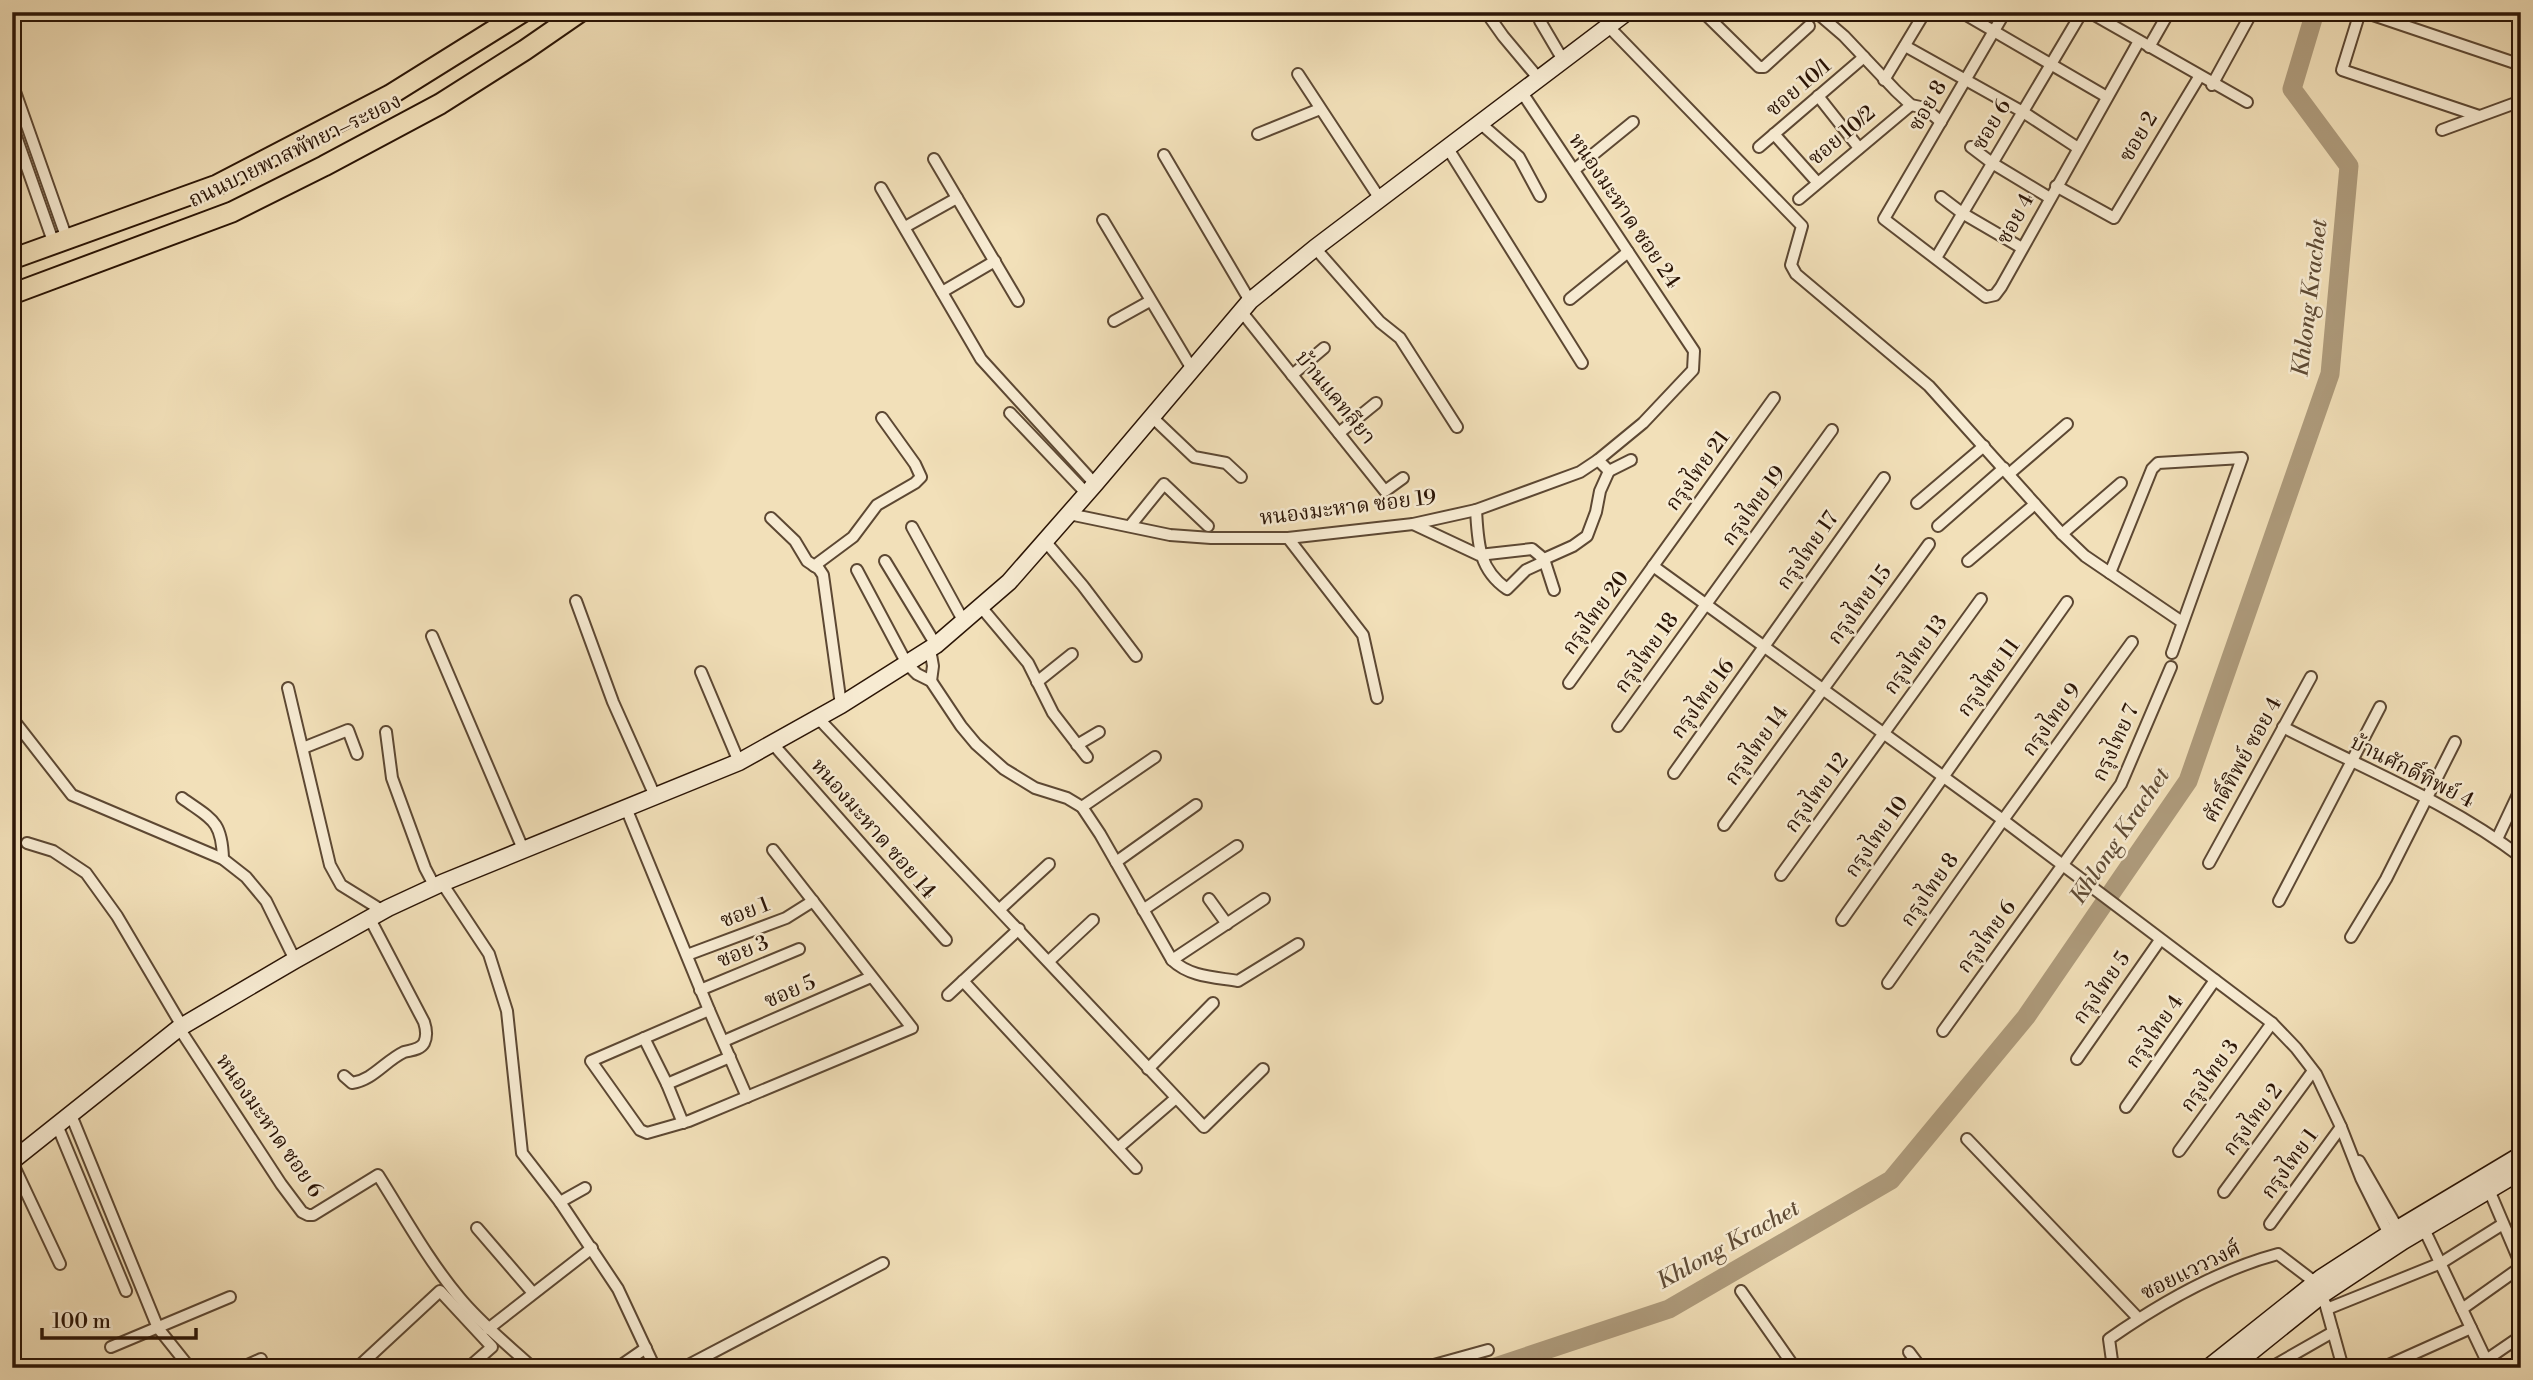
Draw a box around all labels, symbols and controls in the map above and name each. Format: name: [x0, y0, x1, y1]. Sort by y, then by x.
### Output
street label: ซอย 10/1: [1761, 53, 1837, 123]
street label: ซอย 8: [1903, 76, 1953, 136]
street label: ถนนบายพาสพัทยา–ระยอง: [184, 88, 406, 214]
street label: ซอย 6: [1967, 95, 2017, 155]
street label: ซอย 10/2: [1803, 100, 1881, 172]
street label: ซอย 2: [2114, 107, 2164, 167]
street label: หนองมะหาด ซอย 24: [1563, 129, 1685, 293]
street label: ซอย 4: [1991, 189, 2041, 249]
water label: Khlong Krachet: [2286, 217, 2334, 378]
street label: บ้านแคทลียา: [1289, 346, 1381, 450]
street label: กรุงไทย 21: [1658, 424, 1736, 516]
street label: กรุงไทย 19: [1714, 459, 1792, 551]
street label: หนองมะหาด ซอย 19: [1258, 484, 1438, 532]
street label: กรุงไทย 17: [1769, 505, 1845, 595]
street label: กรุงไทย 15: [1820, 558, 1898, 650]
street label: กรุงไทย 20: [1554, 564, 1635, 660]
street label: กรุงไทย 18: [1607, 606, 1685, 698]
street label: กรุงไทย 13: [1876, 608, 1954, 700]
street label: กรุงไทย 11: [1950, 632, 2026, 722]
street label: กรุงไทย 16: [1663, 652, 1741, 744]
street label: กรุงไทย 9: [2014, 677, 2087, 762]
street label: ศักดิ์ทิพย์ ซอย 4: [2195, 691, 2288, 827]
street label: กรุงไทย 14: [1717, 699, 1795, 791]
street label: กรุงไทย 7: [2084, 699, 2145, 786]
street label: บ้านศักดิ์ทิพย์ 4: [2346, 726, 2480, 814]
street label: กรุงไทย 12: [1777, 746, 1855, 838]
street label: หนองมะหาด ซอย 14: [805, 754, 941, 904]
water label: Khlong Krachet: [2064, 762, 2176, 910]
street label: กรุงไทย 10: [1837, 789, 1915, 883]
street label: กรุงไทย 8: [1893, 846, 1965, 932]
street label: ซอย 1: [717, 892, 773, 934]
street label: กรุงไทย 6: [1949, 893, 2022, 979]
street label: ซอย 3: [713, 930, 773, 974]
street label: กรุงไทย 5: [2065, 945, 2136, 1029]
street label: ซอย 5: [760, 970, 820, 1014]
street label: กรุงไทย 4: [2118, 988, 2190, 1074]
street label: กรุงไทย 3: [2173, 1033, 2245, 1117]
street label: หนองมะหาด ซอย 6: [210, 1049, 328, 1203]
street label: กรุงไทย 2: [2215, 1077, 2288, 1161]
street label: กรุงไทย 1: [2253, 1122, 2324, 1204]
water label: Khlong Krachet: [1652, 1194, 1805, 1296]
street label: ซอยแวววงศ์: [2136, 1235, 2245, 1306]
scale bar: [42, 1296, 196, 1340]
text: 100 m: [52, 1309, 111, 1335]

